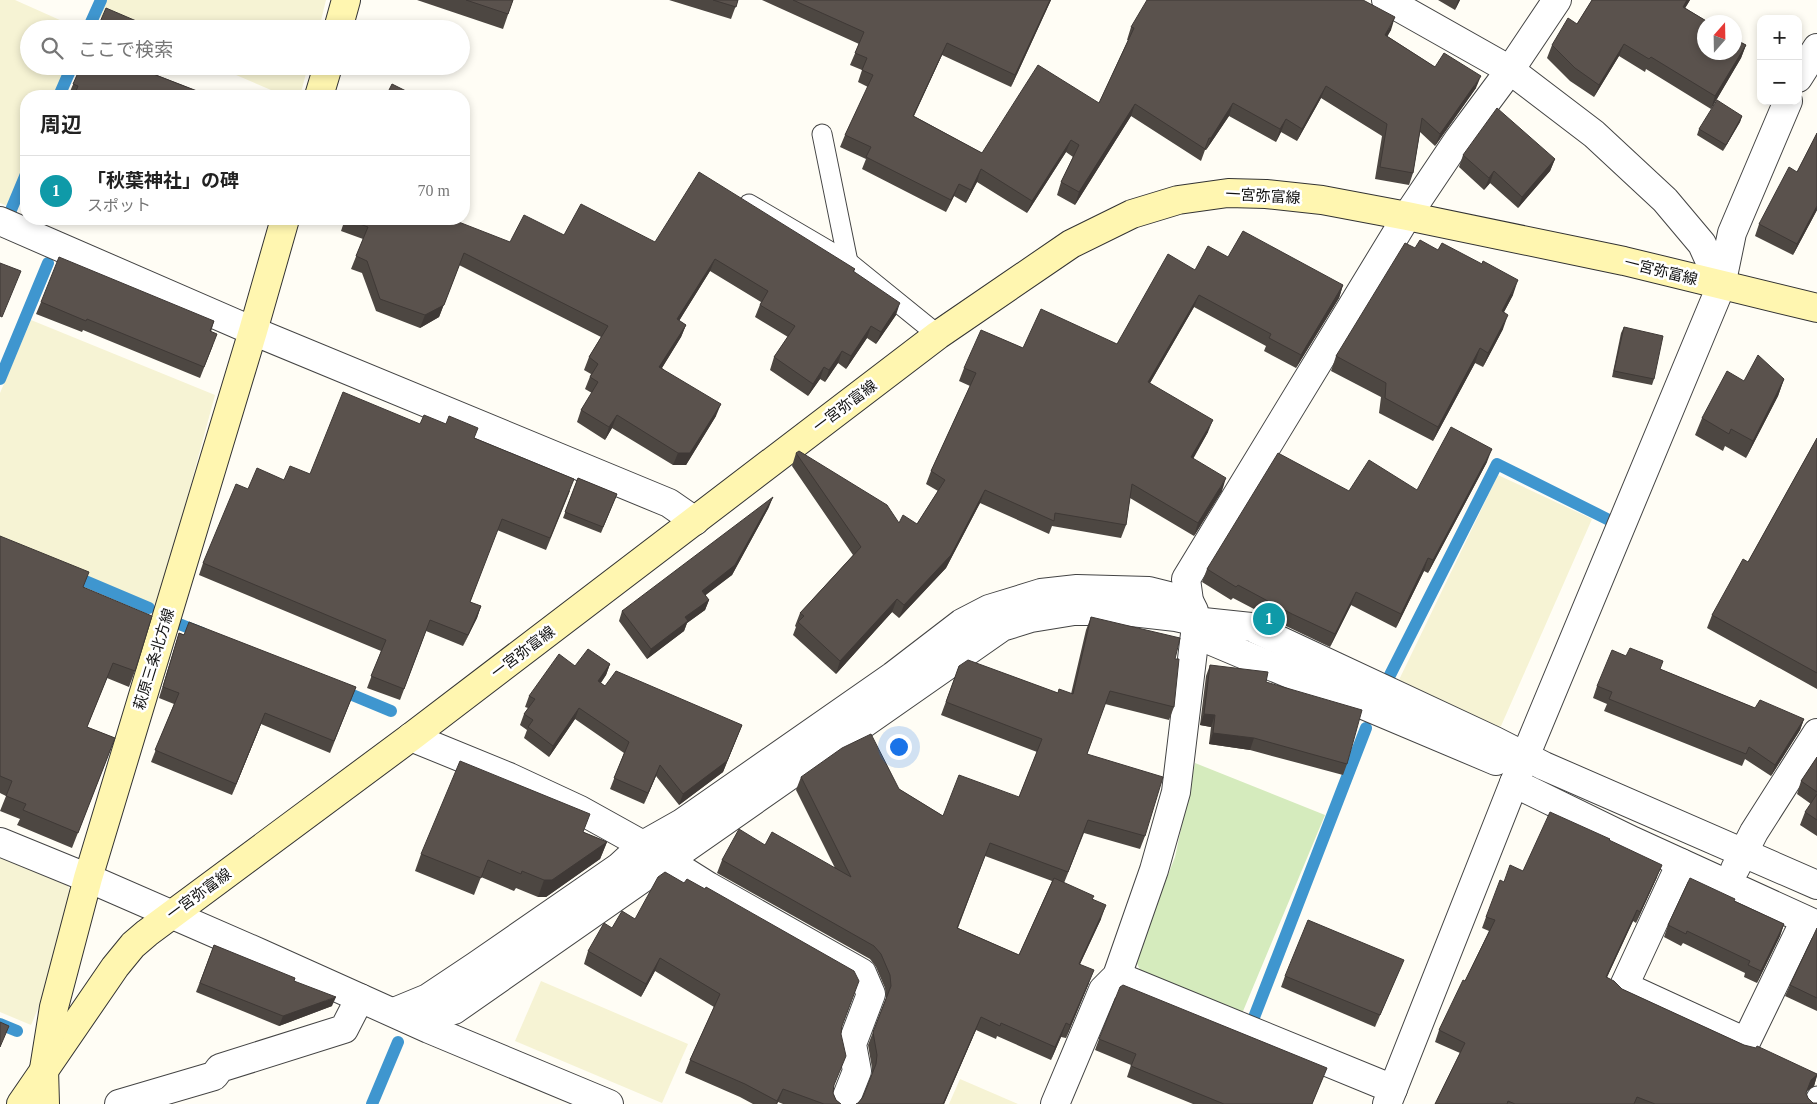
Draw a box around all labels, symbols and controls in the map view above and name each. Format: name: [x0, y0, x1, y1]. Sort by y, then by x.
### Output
north arrow: [1697, 15, 1742, 60]
map controls: [1757, 15, 1802, 105]
button: +: [1757, 15, 1802, 60]
search box: [20, 20, 470, 75]
icon: search: [38, 34, 66, 62]
text: ここで検索: [78, 39, 173, 60]
button: −: [1757, 60, 1802, 105]
text: 周辺: [40, 113, 82, 137]
text: 「秋葉神社」の碑: [87, 170, 239, 191]
text: 1: [52, 182, 60, 199]
text: 70 m: [418, 182, 450, 199]
street label: 一宮弥富線: [1225, 186, 1301, 206]
text: スポット: [87, 197, 151, 214]
street label: 一宮弥富線: [1623, 254, 1699, 288]
street label: 一宮弥富線: [810, 377, 880, 435]
pin: 1: [1253, 600, 1285, 638]
street label: 萩原三条北方線: [130, 606, 177, 712]
street label: 一宮弥富線: [488, 623, 558, 681]
your location: [886, 734, 912, 760]
street label: 一宮弥富線: [164, 865, 234, 923]

